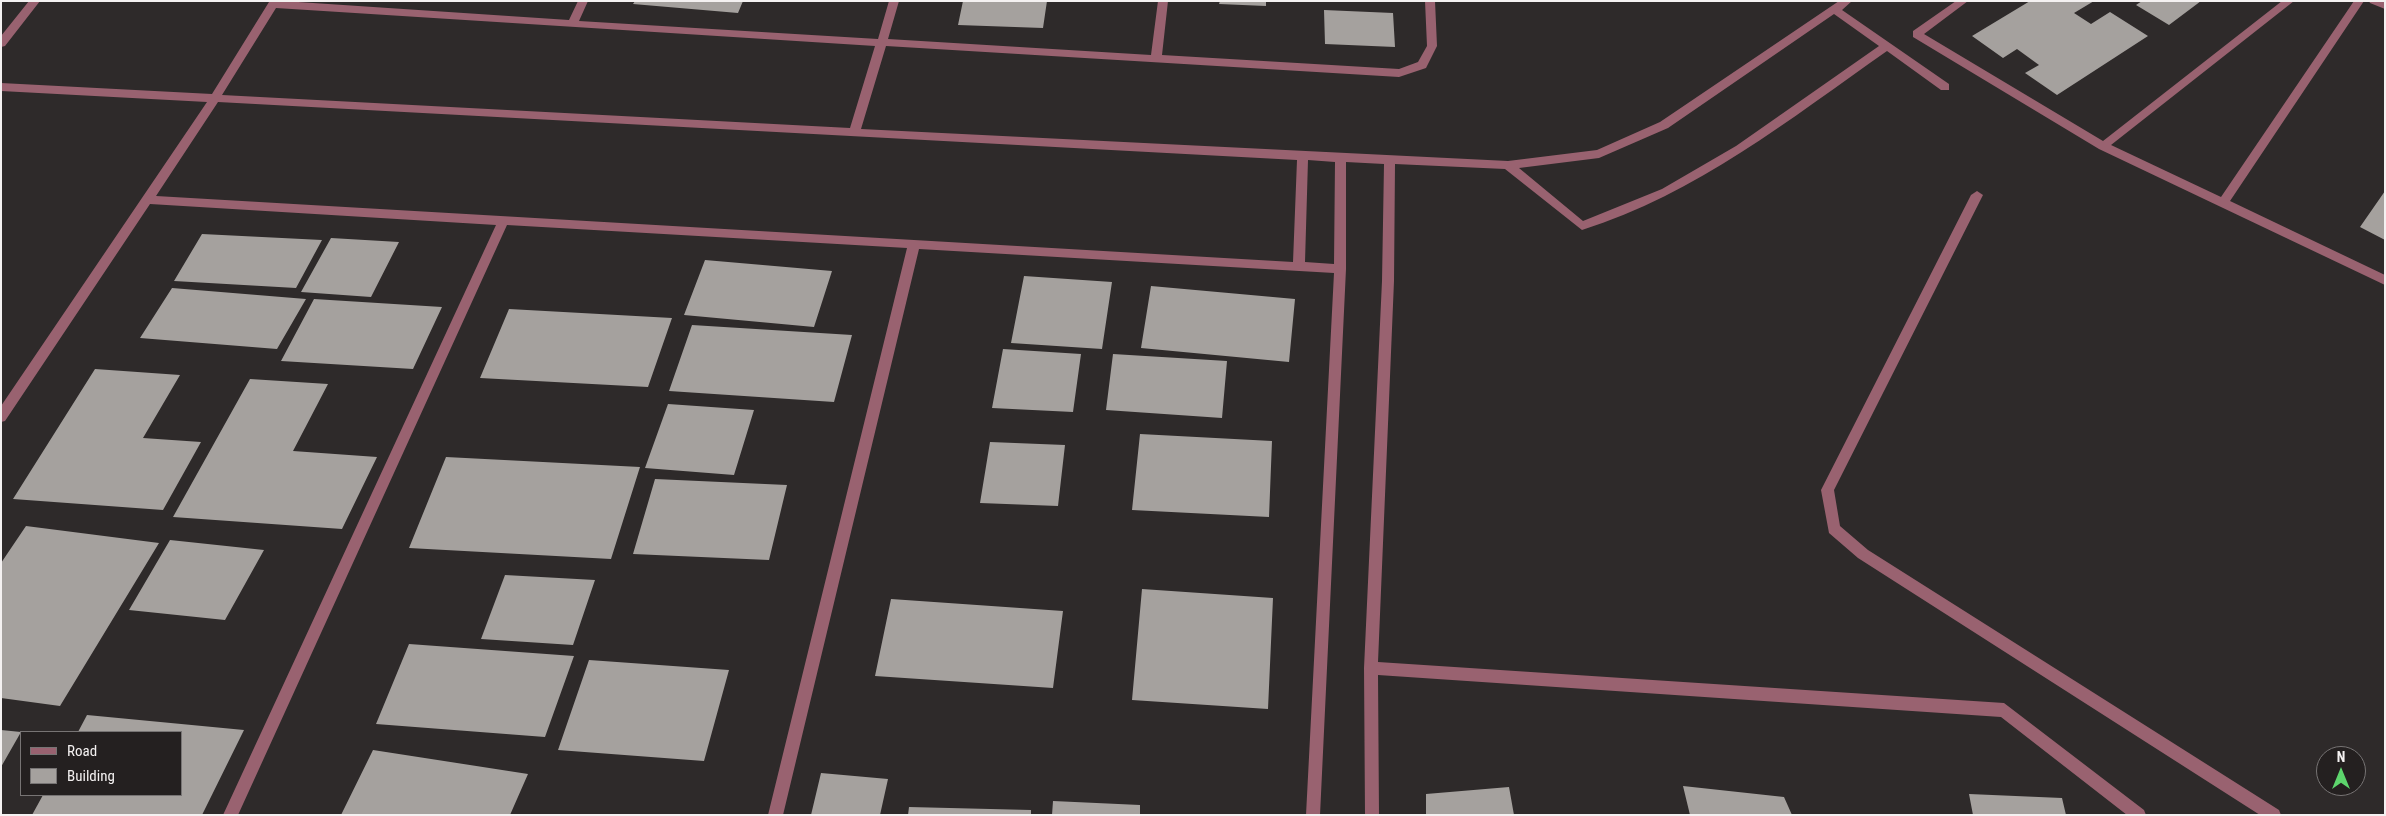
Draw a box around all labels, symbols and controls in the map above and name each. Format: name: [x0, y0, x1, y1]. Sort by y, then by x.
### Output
legend: [20, 731, 182, 796]
text: Road: [67, 742, 97, 760]
north arrow: [2316, 746, 2366, 796]
text: N: [2337, 749, 2345, 765]
text: Building: [67, 767, 115, 785]

